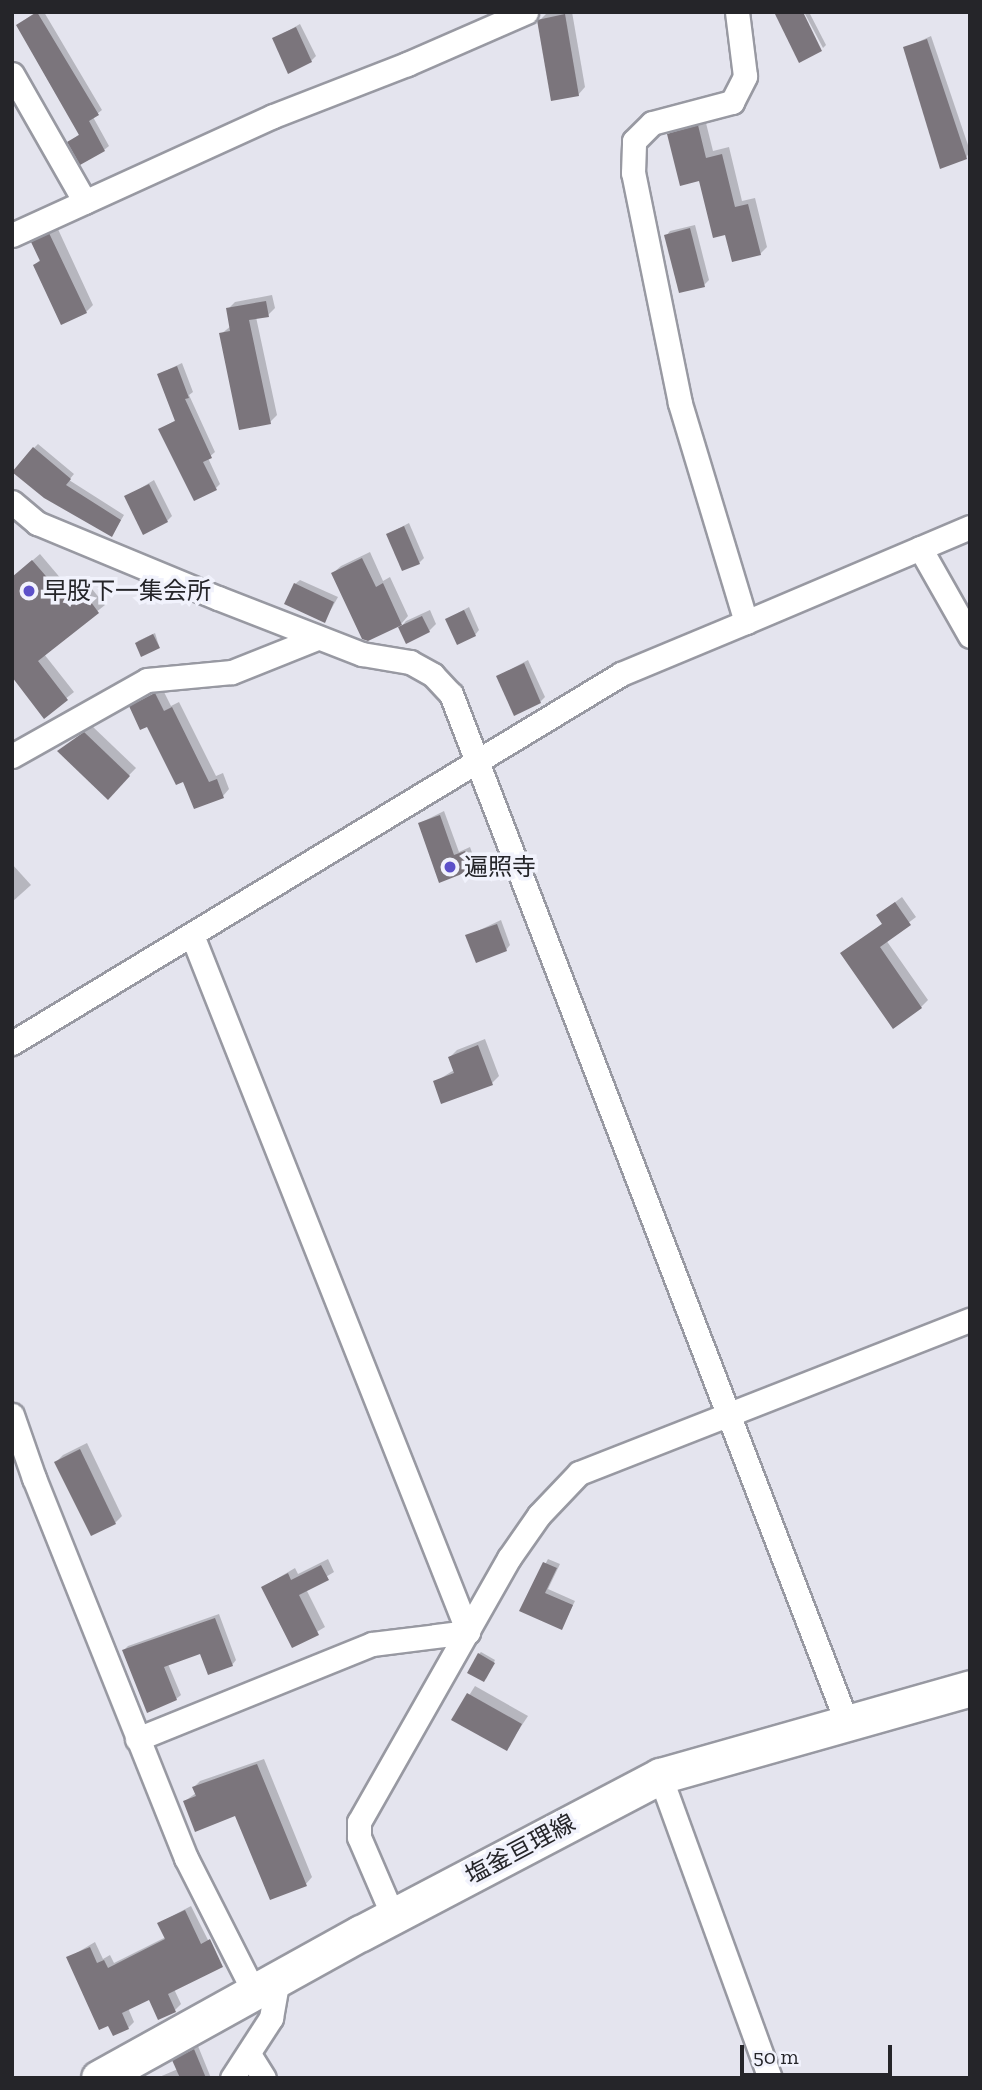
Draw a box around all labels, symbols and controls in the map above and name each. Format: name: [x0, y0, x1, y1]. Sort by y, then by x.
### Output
place label: 早股下一集会所: [43, 577, 211, 605]
marker: 早股下一集会所: [21, 583, 37, 599]
place label: 遍照寺: [464, 853, 536, 881]
marker: 遍照寺: [442, 859, 458, 875]
street label: 塩釜亘理線: [460, 1808, 580, 1890]
scale bar: [744, 2030, 896, 2074]
text: 50 m: [753, 2044, 799, 2069]

